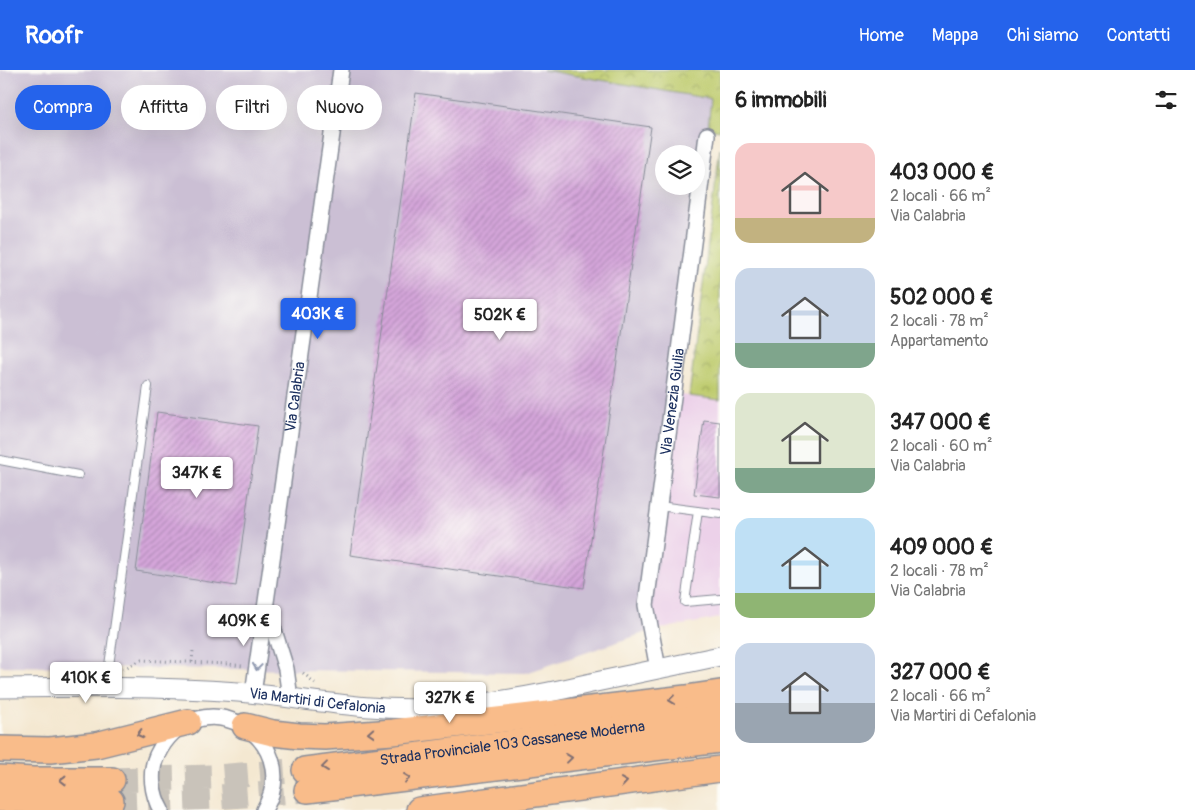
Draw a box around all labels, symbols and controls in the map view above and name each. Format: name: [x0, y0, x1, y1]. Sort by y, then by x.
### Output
text: Roofr: [25, 21, 83, 50]
text: Home: [858, 24, 904, 47]
text: Mappa: [932, 24, 978, 47]
text: Chi siamo: [1006, 24, 1079, 47]
text: Contatti: [1107, 24, 1170, 47]
chip: Compra: [15, 85, 111, 130]
chip: Affitta: [121, 85, 206, 130]
chip: Filtri: [216, 85, 287, 130]
chip: Nuovo: [297, 85, 382, 130]
icon: filters: [1152, 86, 1180, 114]
text: 6 immobili: [735, 87, 826, 114]
map controls: [655, 145, 705, 195]
button: layers: [655, 145, 705, 195]
text: 403 000 €: [890, 159, 994, 186]
icon: home: [775, 163, 835, 223]
text: 2 locali · 66 m²: [890, 186, 991, 206]
text: Via Calabria: [890, 206, 966, 226]
text: 502 000 €: [890, 284, 993, 311]
icon: home: [775, 288, 835, 348]
pin: 403K €: [277, 298, 359, 340]
pin: 502K €: [459, 298, 541, 341]
text: 403K €: [292, 304, 344, 324]
text: 502K €: [474, 305, 526, 325]
text: 2 locali · 78 m²: [890, 311, 989, 331]
text: Appartamento: [890, 331, 988, 351]
street label: Via Venezia Giulia: [656, 347, 689, 457]
street label: Via Calabria: [281, 360, 309, 433]
text: 347 000 €: [890, 409, 991, 436]
icon: home: [775, 413, 835, 473]
text: 2 locali · 60 m²: [890, 436, 993, 456]
pin: 347K €: [156, 456, 238, 499]
text: Via Calabria: [890, 456, 966, 476]
text: 347K €: [172, 463, 222, 483]
text: 409 000 €: [890, 534, 993, 561]
icon: home: [775, 538, 835, 598]
text: 2 locali · 78 m²: [890, 561, 989, 581]
text: Via Calabria: [890, 581, 966, 601]
pin: 409K €: [203, 604, 285, 647]
text: 409K €: [218, 611, 270, 631]
text: 327 000 €: [890, 659, 991, 686]
pin: 410K €: [45, 662, 127, 704]
one-way arrow: [252, 663, 263, 671]
icon: home: [775, 663, 835, 723]
text: 410K €: [61, 668, 111, 688]
pin: 327K €: [409, 682, 491, 724]
street label: Via Martiri di Cefalonia: [248, 684, 386, 718]
text: 2 locali · 66 m²: [890, 686, 991, 706]
text: 327K €: [425, 688, 475, 708]
one-way arrow: [667, 694, 675, 705]
text: Via Martiri di Cefalonia: [890, 706, 1036, 726]
street label: Strada Provinciale 103 Cassanese Moderna: [379, 716, 646, 770]
one-way arrow: [367, 728, 375, 739]
one-way arrow: [137, 729, 145, 739]
one-way arrow: [565, 753, 573, 764]
one-way arrow: [320, 761, 328, 772]
one-way arrow: [404, 773, 412, 784]
one-way arrow: [59, 775, 66, 785]
one-way arrow: [620, 777, 628, 788]

